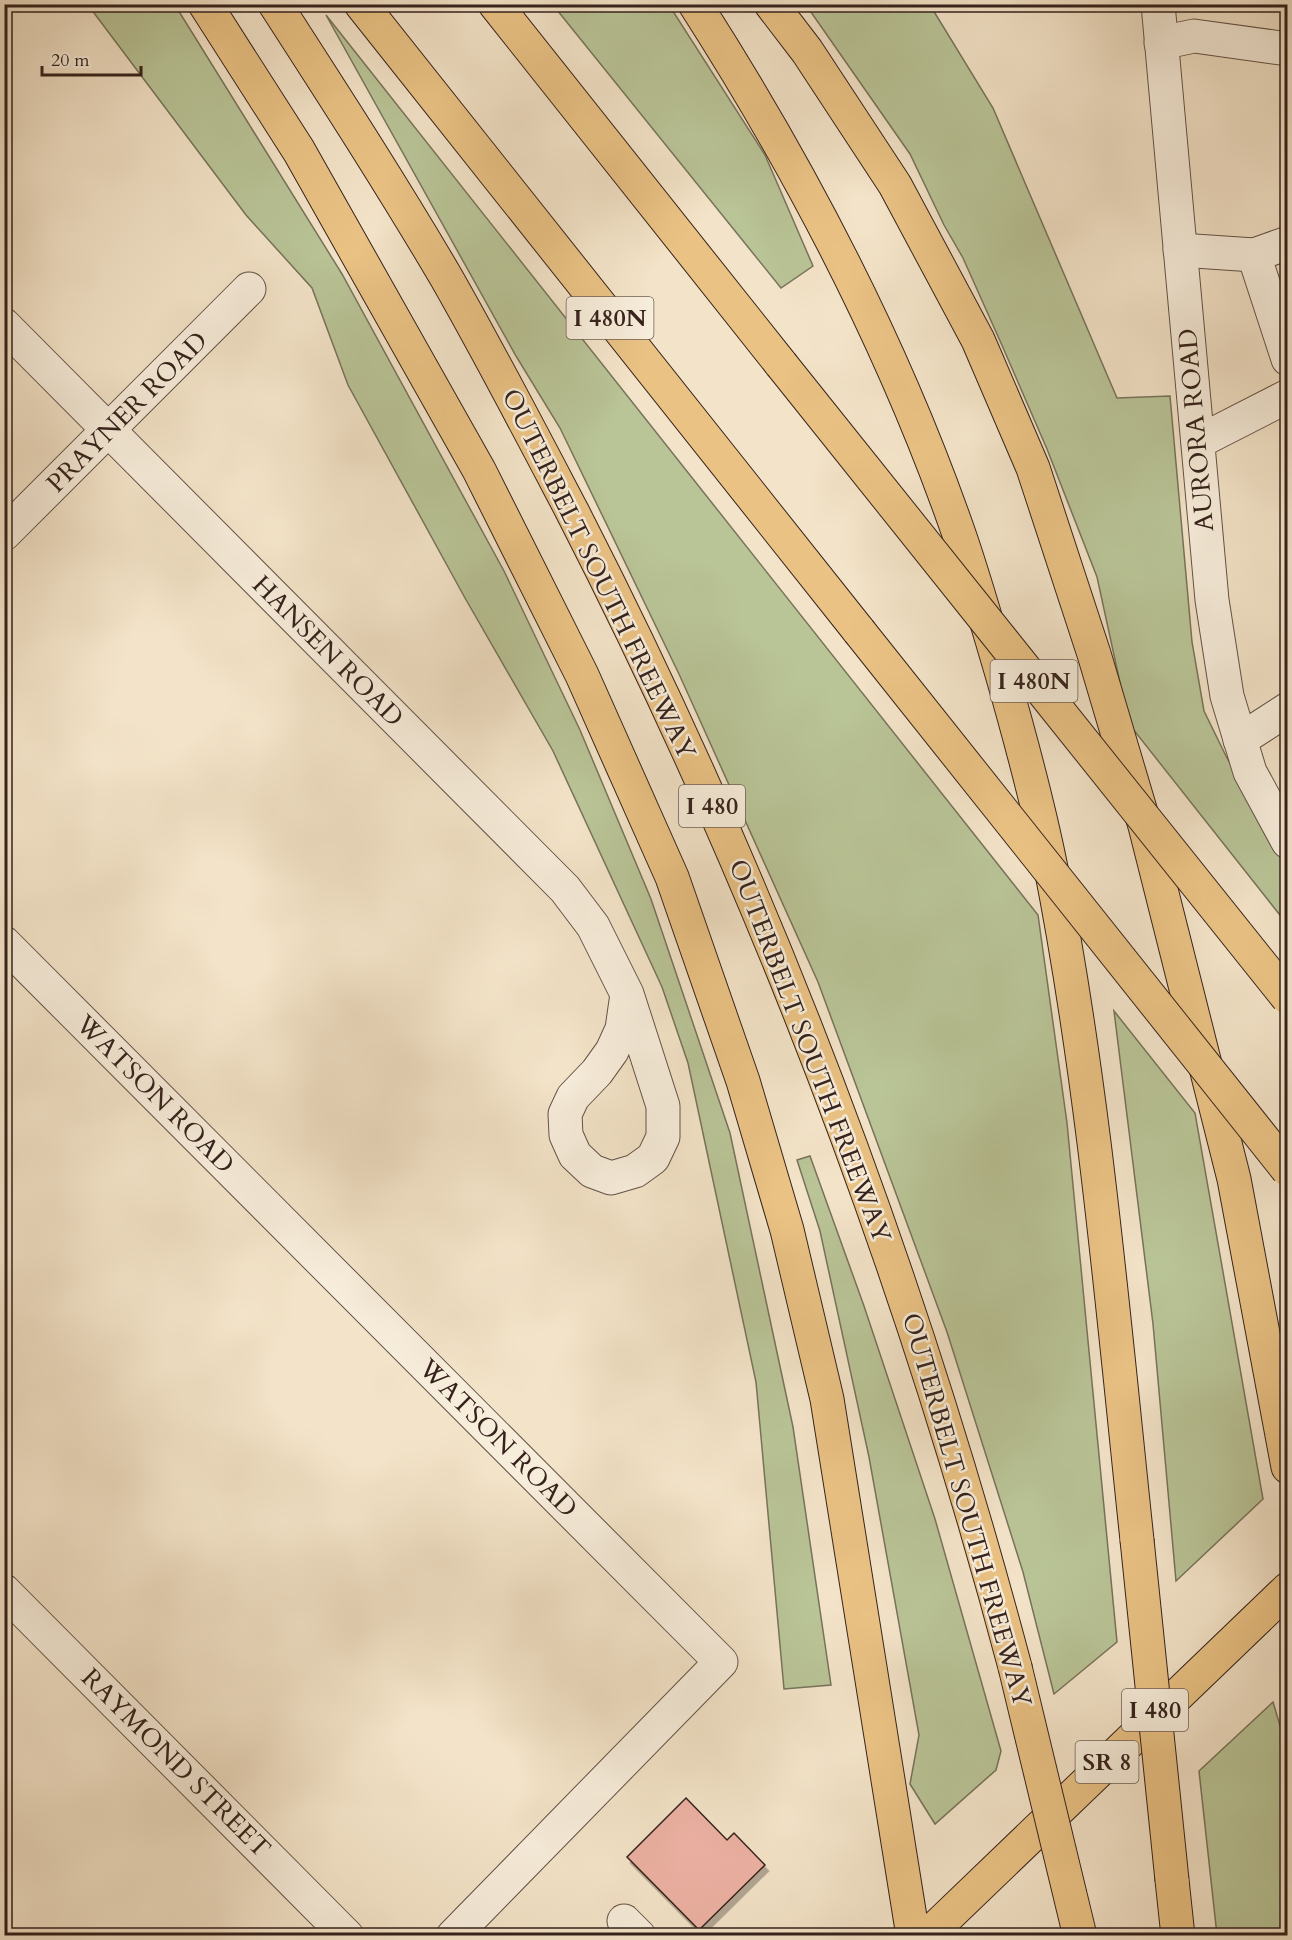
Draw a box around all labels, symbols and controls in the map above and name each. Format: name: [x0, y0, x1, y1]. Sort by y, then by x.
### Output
scale bar: [42, 39, 141, 77]
text: 20 m: [51, 48, 90, 73]
road number: I 480N: [566, 297, 654, 339]
street label: PRAYNER ROAD: [39, 324, 215, 500]
street label: AURORA ROAD: [1170, 327, 1222, 533]
street label: OUTERBELT SOUTH FREEWAY: [494, 383, 705, 766]
street label: HANSEN ROAD: [245, 568, 411, 734]
road number: I 480N: [990, 660, 1078, 702]
road number: I 480: [679, 785, 745, 827]
street label: OUTERBELT SOUTH FREEWAY: [720, 854, 900, 1248]
street label: WATSON ROAD: [67, 1006, 242, 1181]
street label: OUTERBELT SOUTH FREEWAY: [894, 1309, 1040, 1712]
street label: WATSON ROAD: [410, 1350, 585, 1525]
street label: RAYMOND STREET: [74, 1661, 278, 1865]
road number: I 480: [1122, 1689, 1188, 1731]
road number: SR 8: [1076, 1741, 1138, 1783]

